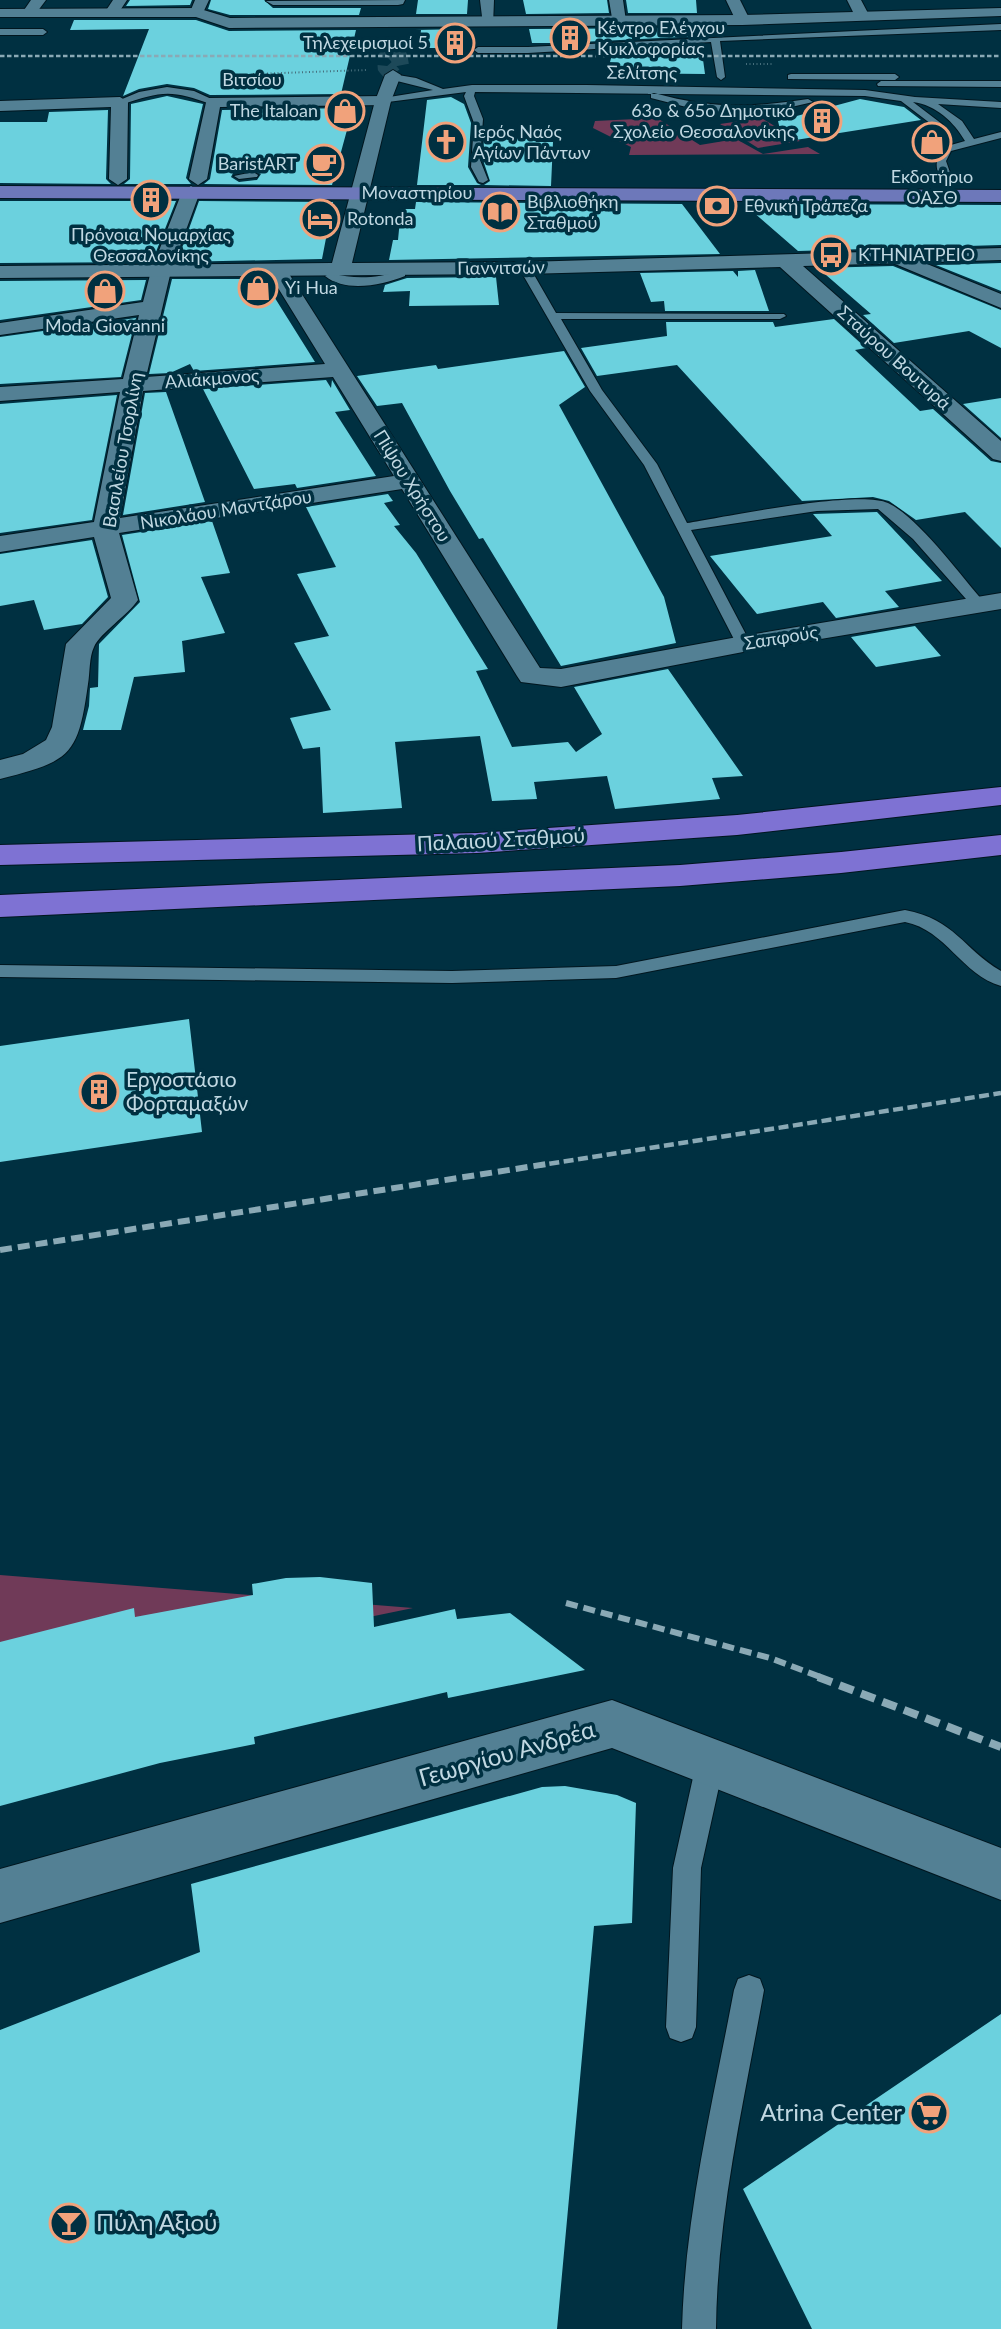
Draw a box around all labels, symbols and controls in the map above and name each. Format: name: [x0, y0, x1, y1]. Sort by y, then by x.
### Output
place label: Κέντρο Ελέγχου Κυκλοφορίας: [597, 16, 725, 59]
building icon: Κέντρο Ελέγχου Κυκλοφορίας: [549, 17, 591, 59]
building icon: Τηλεχειρισμοί 5: [434, 22, 476, 64]
place label: Τηλεχειρισμοί 5: [303, 31, 428, 53]
street label: Σελίτσης: [607, 60, 678, 84]
street label: Βιτσίου: [222, 68, 282, 90]
shop icon: The Italoan: [324, 90, 366, 132]
place label: The Italoan: [230, 99, 318, 121]
place label: 63ο & 65o Δημοτικό Σχολείο Θεσσαλονίκης: [613, 99, 796, 142]
building icon: 63ο & 65o Δημοτικό Σχολείο Θεσσαλονίκης: [801, 100, 843, 142]
place label: Ιερός Ναός Αγίων Πάντων: [473, 120, 591, 163]
church icon: Ιερός Ναός Αγίων Πάντων: [425, 121, 467, 163]
shop icon: Εκδοτήριο ΟΑΣΘ: [911, 121, 953, 163]
cafe icon: BaristART: [303, 143, 345, 185]
place label: BaristART: [218, 152, 297, 174]
place label: Εκδοτήριο ΟΑΣΘ: [891, 165, 973, 208]
building icon: Πρόνοια Νομαρχίας Θεσσαλονίκης: [130, 179, 172, 221]
street label: Μοναστηρίου: [362, 181, 472, 203]
bank icon: Εθνική Τράπεζα: [696, 185, 738, 227]
place label: Βιβλιοθήκη Σταθμού: [527, 190, 618, 233]
library icon: Βιβλιοθήκη Σταθμού: [479, 191, 521, 233]
place label: Εθνική Τράπεζα: [744, 194, 868, 216]
hotel icon: Rotonda: [299, 198, 341, 240]
place label: Rotonda: [347, 207, 413, 229]
place label: Πρόνοια Νομαρχίας Θεσσαλονίκης: [71, 223, 232, 266]
bus stop icon: ΚΤΗΝΙΑΤΡΕΙΟ: [810, 234, 852, 276]
place label: ΚΤΗΝΙΑΤΡΕΙΟ: [858, 243, 975, 265]
street label: Γιαννιτσών: [457, 255, 545, 279]
shop icon: Yi Hua: [237, 267, 279, 309]
shop icon: Moda Giovanni: [84, 270, 126, 312]
place label: Yi Hua: [285, 276, 338, 298]
street label: Σταύρου Βουτυρά: [834, 301, 956, 414]
place label: Moda Giovanni: [45, 314, 165, 336]
street label: Αλιάκμονος: [164, 364, 261, 392]
street label: Βασιλείου Τσορλίνη: [98, 370, 147, 529]
street label: Πίψου Χρήστου: [370, 425, 456, 546]
street label: Νικολάου Μαντζάρου: [138, 485, 313, 533]
street label: Σαπφούς: [743, 620, 820, 654]
street label: Παλαιού Σταθμού: [416, 822, 586, 855]
place label: Εργοστάσιο Φορταμαξών: [126, 1066, 249, 1115]
building icon: Εργοστάσιο Φορταμαξών: [78, 1071, 120, 1113]
street label: Γεωργίου Ανδρέα: [415, 1713, 599, 1792]
supermarket icon: Atrina Center: [908, 2092, 950, 2134]
place label: Atrina Center: [760, 2097, 902, 2126]
bar icon: Πύλη Αξιού: [48, 2202, 90, 2244]
place label: Πύλη Αξιού: [96, 2207, 217, 2236]

